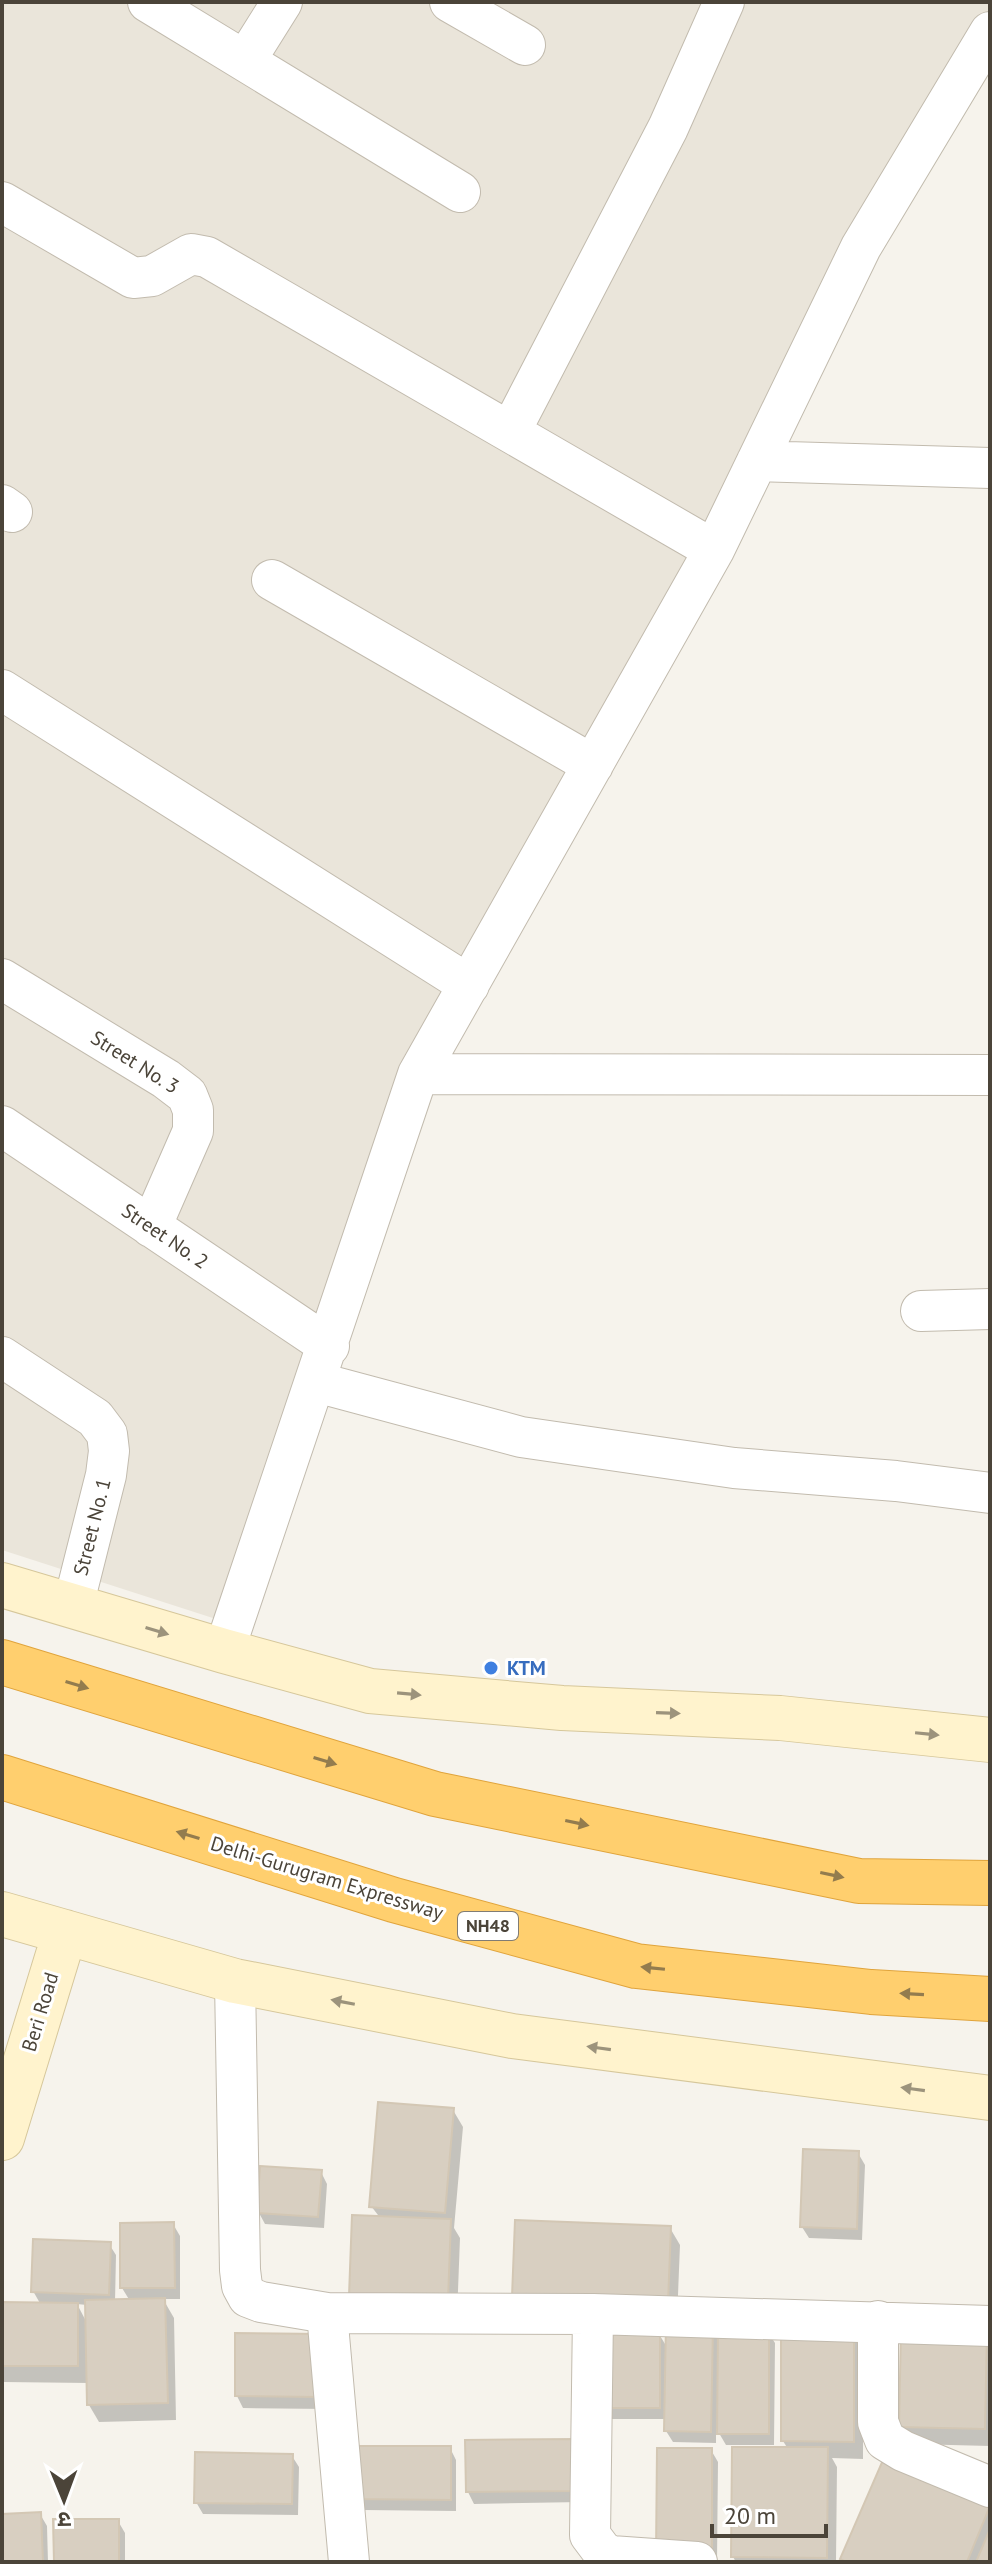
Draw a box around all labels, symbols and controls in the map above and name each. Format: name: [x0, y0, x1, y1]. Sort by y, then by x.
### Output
street label: Street No. 3: [86, 1025, 184, 1099]
street label: Street No. 2: [117, 1197, 213, 1275]
street label: Street No. 1: [67, 1476, 117, 1578]
one-way arrow: [146, 1625, 170, 1638]
place label: KTM: [507, 1655, 546, 1681]
marker: KTM: [482, 1659, 500, 1677]
one-way arrow: [65, 1679, 89, 1692]
one-way arrow: [397, 1688, 422, 1701]
one-way arrow: [656, 1706, 681, 1719]
one-way arrow: [915, 1727, 940, 1740]
one-way arrow: [314, 1755, 338, 1768]
one-way arrow: [565, 1818, 590, 1830]
one-way arrow: [176, 1829, 200, 1841]
street label: Delhi-Gurugram Expressway: [208, 1830, 447, 1926]
one-way arrow: [820, 1869, 845, 1882]
road number: NH48: [458, 1912, 518, 1940]
one-way arrow: [641, 1962, 666, 1975]
street label: Beri Road: [16, 1969, 64, 2055]
one-way arrow: [899, 1987, 924, 2000]
one-way arrow: [331, 1996, 356, 2008]
one-way arrow: [586, 2041, 611, 2054]
one-way arrow: [900, 2082, 925, 2095]
north arrow: [24, 2460, 104, 2540]
scale bar: [712, 2488, 826, 2538]
text: 20 m: [724, 2500, 776, 2531]
text: उ: [57, 2506, 71, 2534]

